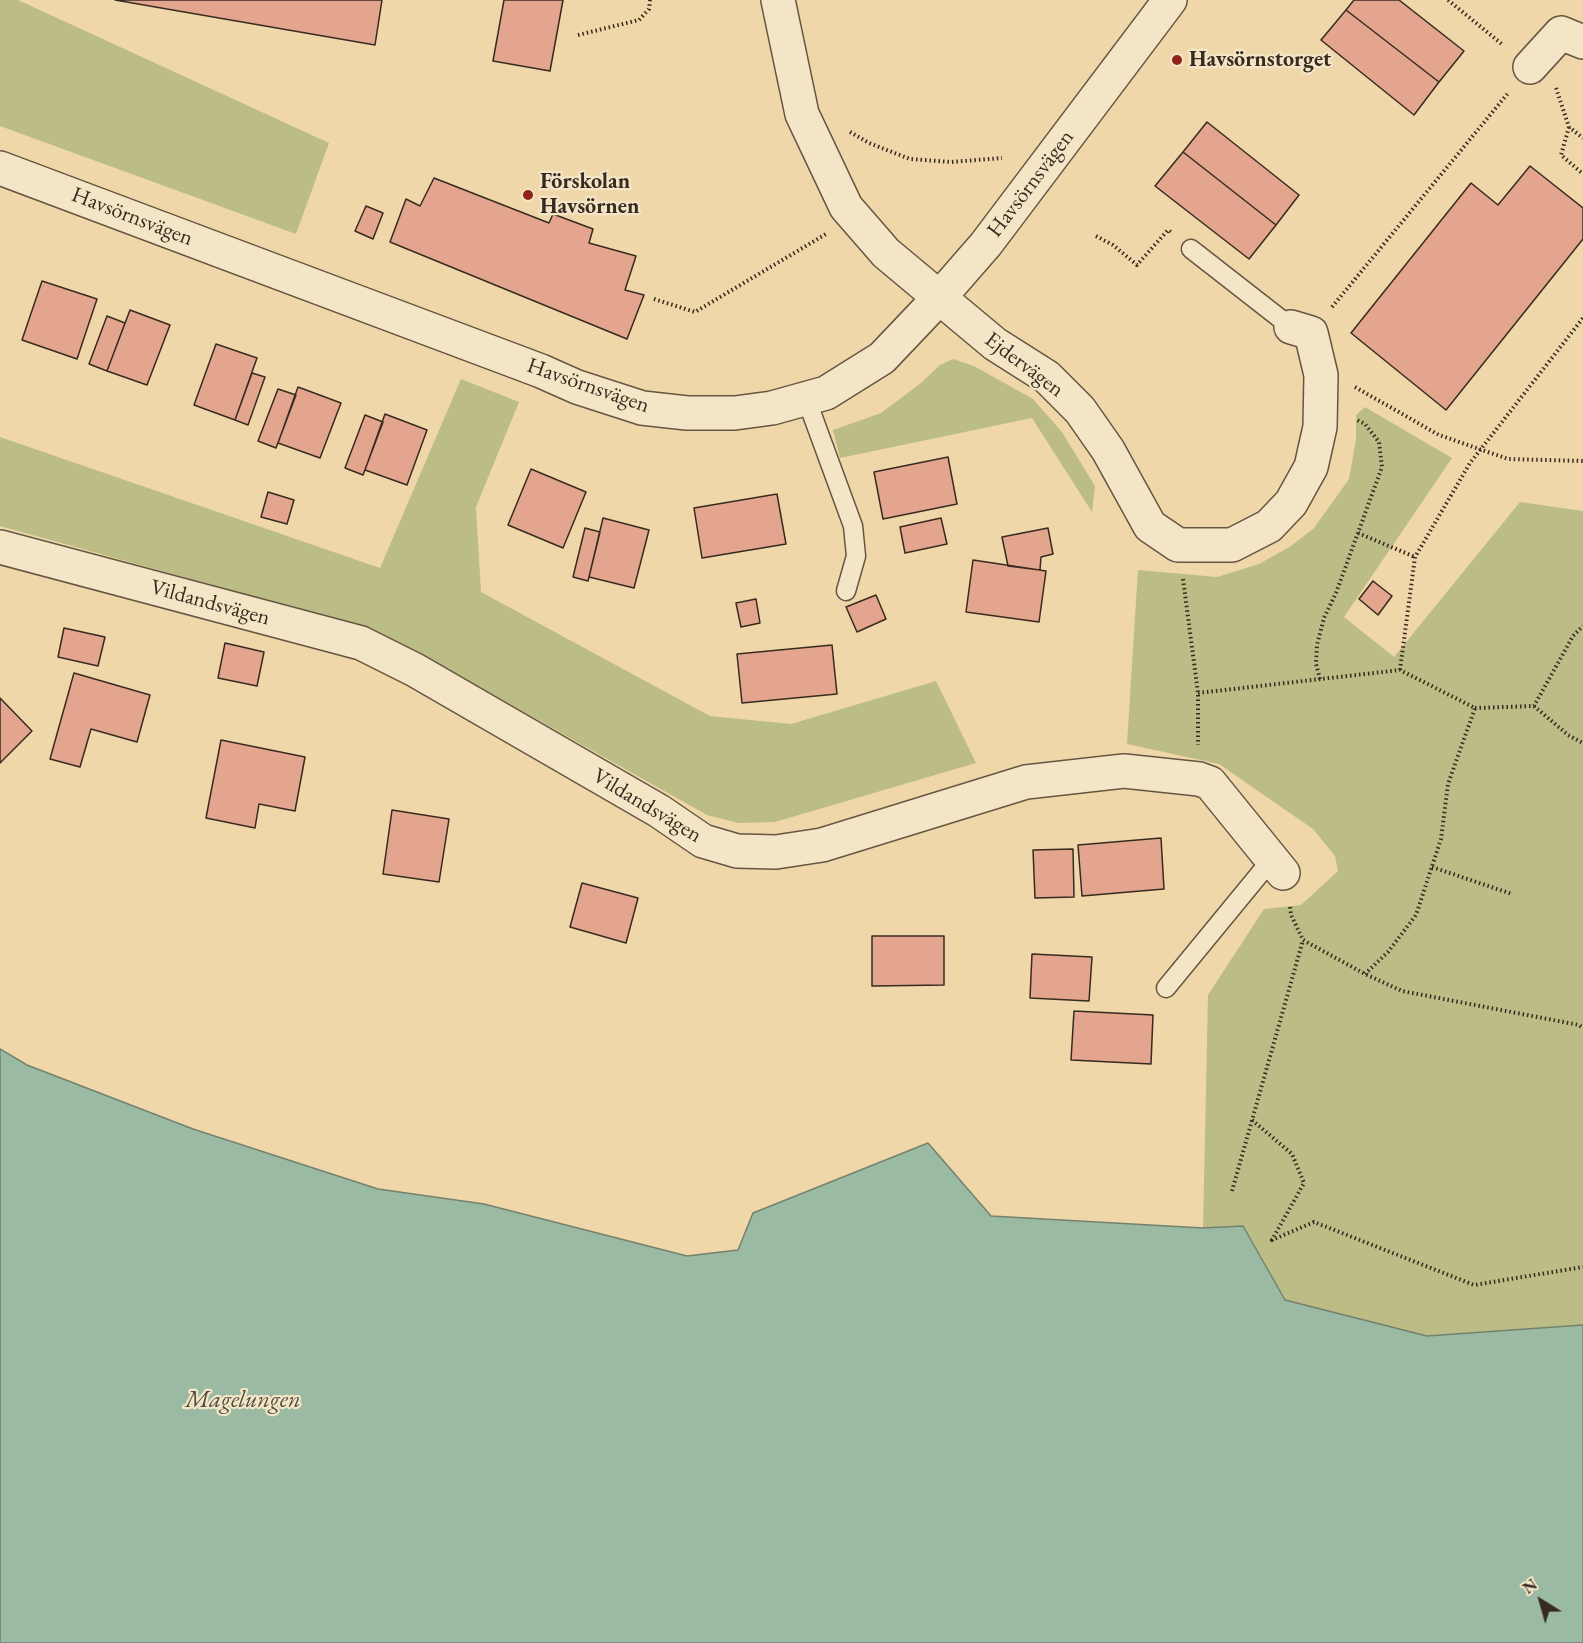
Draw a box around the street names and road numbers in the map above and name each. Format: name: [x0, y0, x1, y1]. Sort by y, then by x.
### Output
street label: Havsörnsvägen: [982, 125, 1080, 243]
street label: Havsörnsvägen: [68, 182, 196, 252]
street label: Ejdervägen: [979, 327, 1069, 403]
street label: Havsörnsvägen: [523, 353, 653, 419]
street label: Vildandsvägen: [147, 574, 273, 632]
street label: Vildandsvägen: [588, 763, 706, 849]

